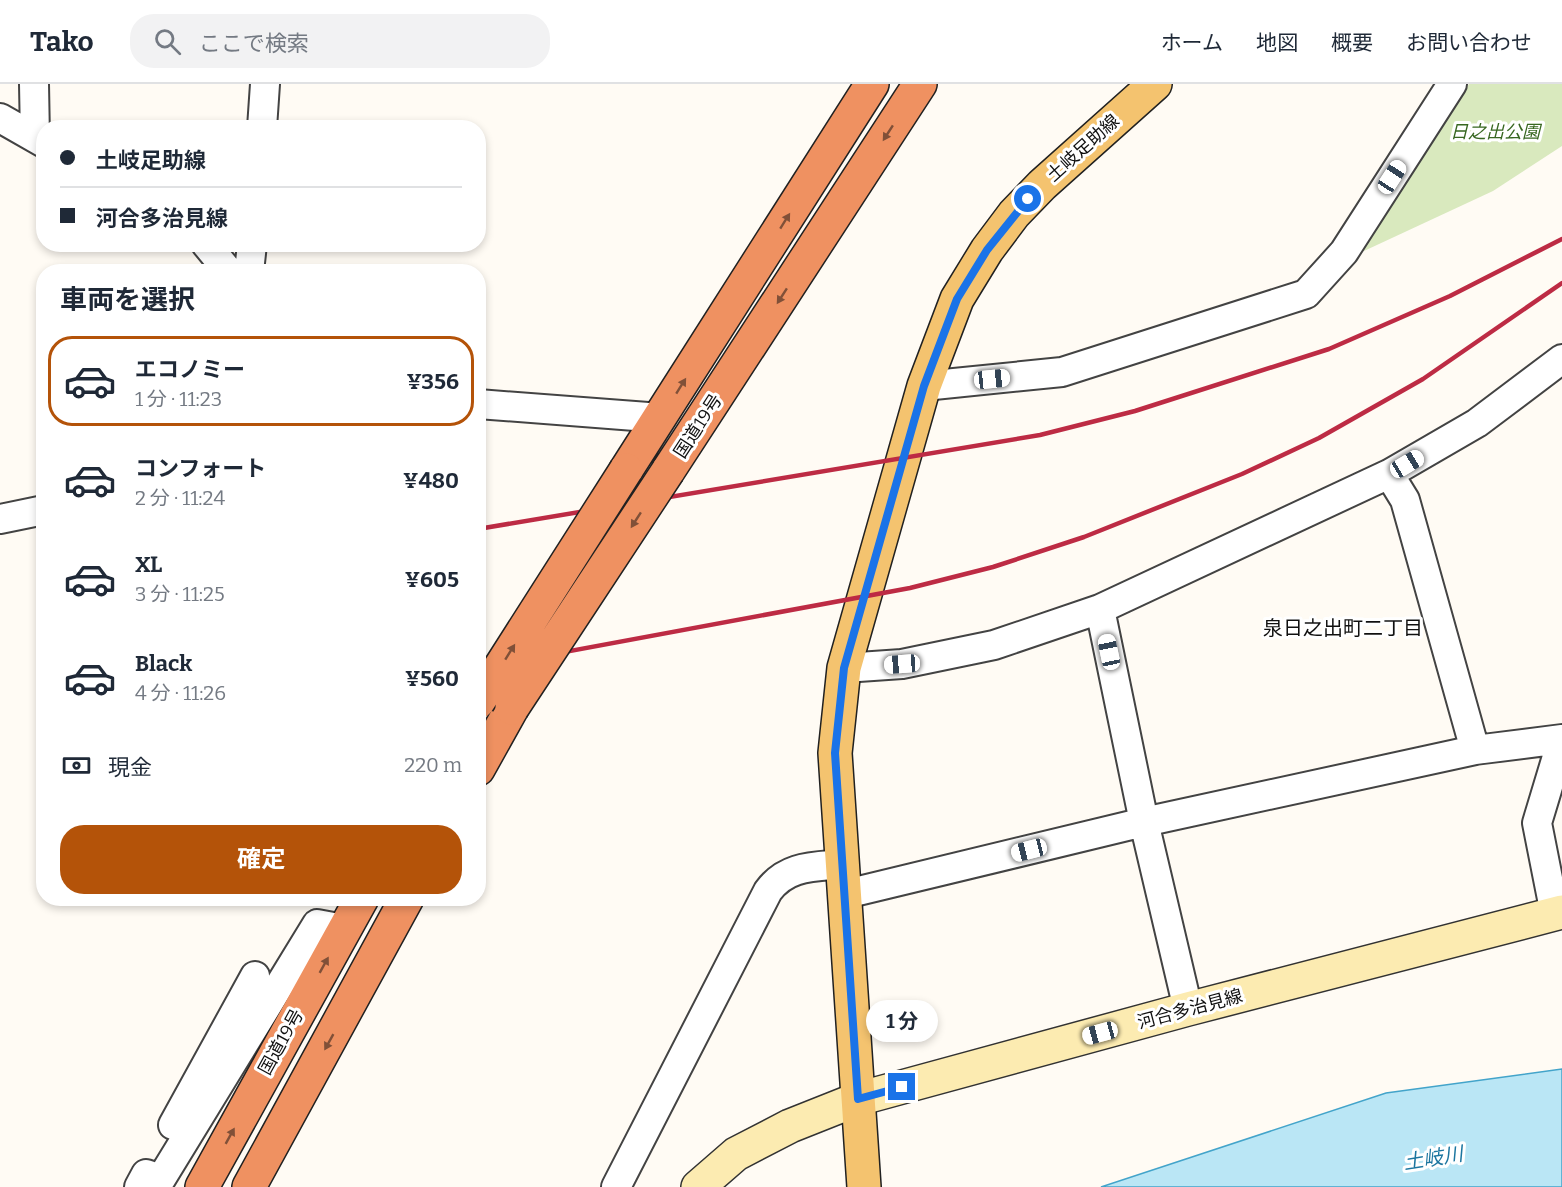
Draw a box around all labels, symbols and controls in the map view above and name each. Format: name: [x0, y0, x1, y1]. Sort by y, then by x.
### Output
search box: [130, 14, 550, 68]
text: Tako: [30, 25, 94, 58]
icon: search: [151, 25, 184, 58]
text: ここで検索: [199, 30, 309, 57]
text: ホーム: [1161, 30, 1223, 56]
text: 地図: [1256, 30, 1298, 56]
text: 概要: [1331, 30, 1373, 56]
text: お問い合わせ: [1406, 30, 1532, 56]
street label: 土岐足助線: [1042, 110, 1124, 186]
park label: 日之出公園: [1450, 121, 1543, 143]
one-way arrow: [883, 125, 894, 141]
text: 土岐足助線: [96, 147, 206, 174]
car: [1375, 157, 1409, 197]
route start: [1014, 185, 1041, 212]
text: 河合多治見線: [96, 205, 228, 232]
one-way arrow: [780, 213, 791, 230]
text: 車両を選択: [60, 284, 195, 316]
one-way arrow: [776, 288, 788, 304]
icon: car: [63, 354, 117, 408]
text: エコノミー: [135, 356, 245, 383]
text: ¥356: [407, 368, 459, 395]
car: [973, 368, 1011, 390]
one-way arrow: [676, 378, 687, 394]
text: 1 分 · 11:23: [135, 387, 222, 411]
street label: 国道19号: [669, 390, 727, 462]
car: [1387, 447, 1427, 481]
icon: car: [63, 453, 117, 507]
text: コンフォート: [135, 455, 266, 482]
text: ¥480: [403, 467, 459, 494]
text: 2 分 · 11:24: [135, 486, 225, 510]
one-way arrow: [630, 512, 641, 529]
text: XL: [135, 551, 162, 578]
icon: car: [63, 552, 117, 606]
text: ¥605: [405, 566, 459, 593]
text: 3 分 · 11:25: [135, 582, 225, 606]
district label: 泉日之出町二丁目: [1263, 616, 1423, 640]
car: [1096, 633, 1122, 671]
one-way arrow: [504, 644, 515, 660]
text: Black: [135, 650, 192, 677]
icon: car: [63, 651, 117, 705]
car: [883, 654, 921, 674]
text: ¥560: [405, 665, 459, 692]
text: 4 分 · 11:26: [135, 681, 226, 705]
icon: cash: [60, 749, 93, 782]
text: 220 m: [404, 753, 462, 777]
text: 現金: [108, 754, 152, 781]
button: 確定: [60, 825, 462, 894]
car: [1009, 837, 1049, 863]
one-way arrow: [319, 956, 329, 973]
street label: 河合多治見線: [1135, 984, 1245, 1034]
callout: 1 分: [866, 1000, 938, 1042]
street label: 国道19号: [254, 1005, 308, 1079]
text: 1 分: [886, 1009, 918, 1033]
car: [1080, 1020, 1120, 1046]
one-way arrow: [324, 1034, 334, 1051]
route end: [888, 1073, 915, 1100]
one-way arrow: [225, 1127, 235, 1144]
water label: 土岐川: [1401, 1141, 1466, 1175]

